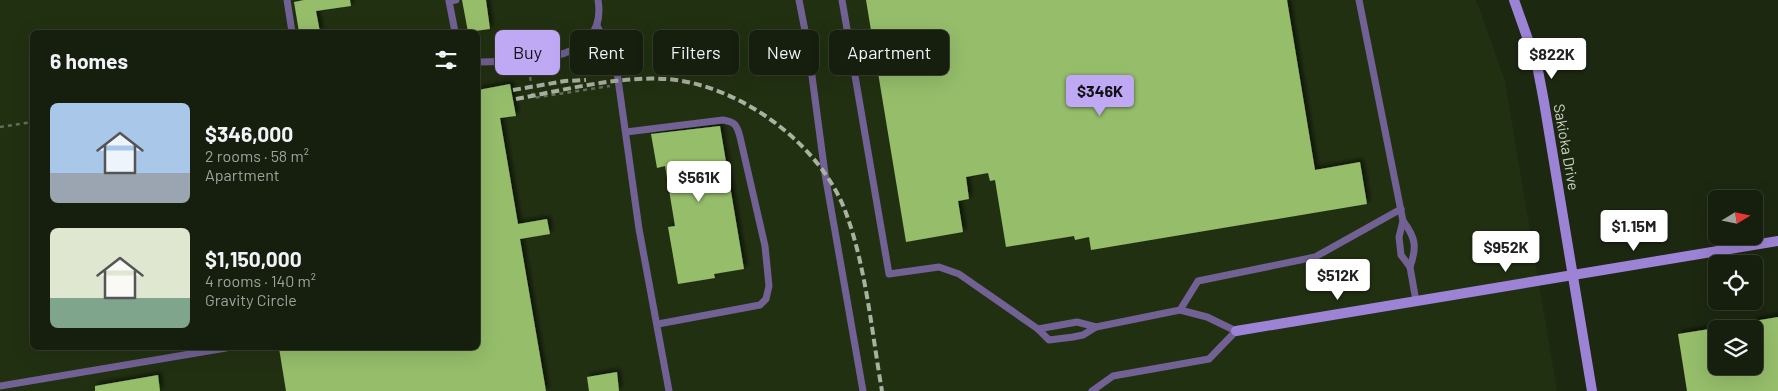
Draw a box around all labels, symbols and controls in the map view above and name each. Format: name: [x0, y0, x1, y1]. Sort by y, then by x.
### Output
chip: Buy: [495, 30, 560, 75]
chip: Rent: [570, 30, 643, 75]
chip: Filters: [653, 30, 739, 75]
chip: New: [749, 30, 819, 75]
chip: Apartment: [829, 30, 949, 75]
pin: $822K: [1517, 38, 1587, 80]
text: $822K: [1529, 44, 1575, 63]
icon: filters: [432, 46, 460, 74]
text: 6 homes: [50, 48, 128, 73]
pin: $346K: [1065, 74, 1135, 117]
text: $346K: [1077, 81, 1123, 100]
street label: Sakioka Drive: [1551, 102, 1583, 192]
text: $346,000: [205, 121, 293, 146]
icon: home: [90, 123, 150, 183]
text: 2 rooms · 58 m²: [205, 146, 309, 165]
pin: $561K: [664, 160, 734, 203]
text: Apartment: [205, 165, 280, 184]
text: $561K: [678, 167, 720, 186]
north arrow: [1708, 190, 1762, 245]
map controls: [1708, 190, 1763, 375]
pin: $1.15M: [1593, 210, 1675, 252]
text: $1.15M: [1612, 216, 1656, 235]
pin: $952K: [1471, 230, 1541, 273]
text: $952K: [1483, 237, 1529, 256]
text: $1,150,000: [205, 246, 302, 271]
icon: home: [90, 248, 150, 308]
button: locate: [1708, 255, 1763, 310]
pin: $512K: [1303, 258, 1373, 301]
text: $512K: [1317, 265, 1359, 284]
text: 4 rooms · 140 m²: [205, 271, 316, 290]
text: Gravity Circle: [205, 290, 297, 309]
button: layers: [1708, 320, 1763, 375]

